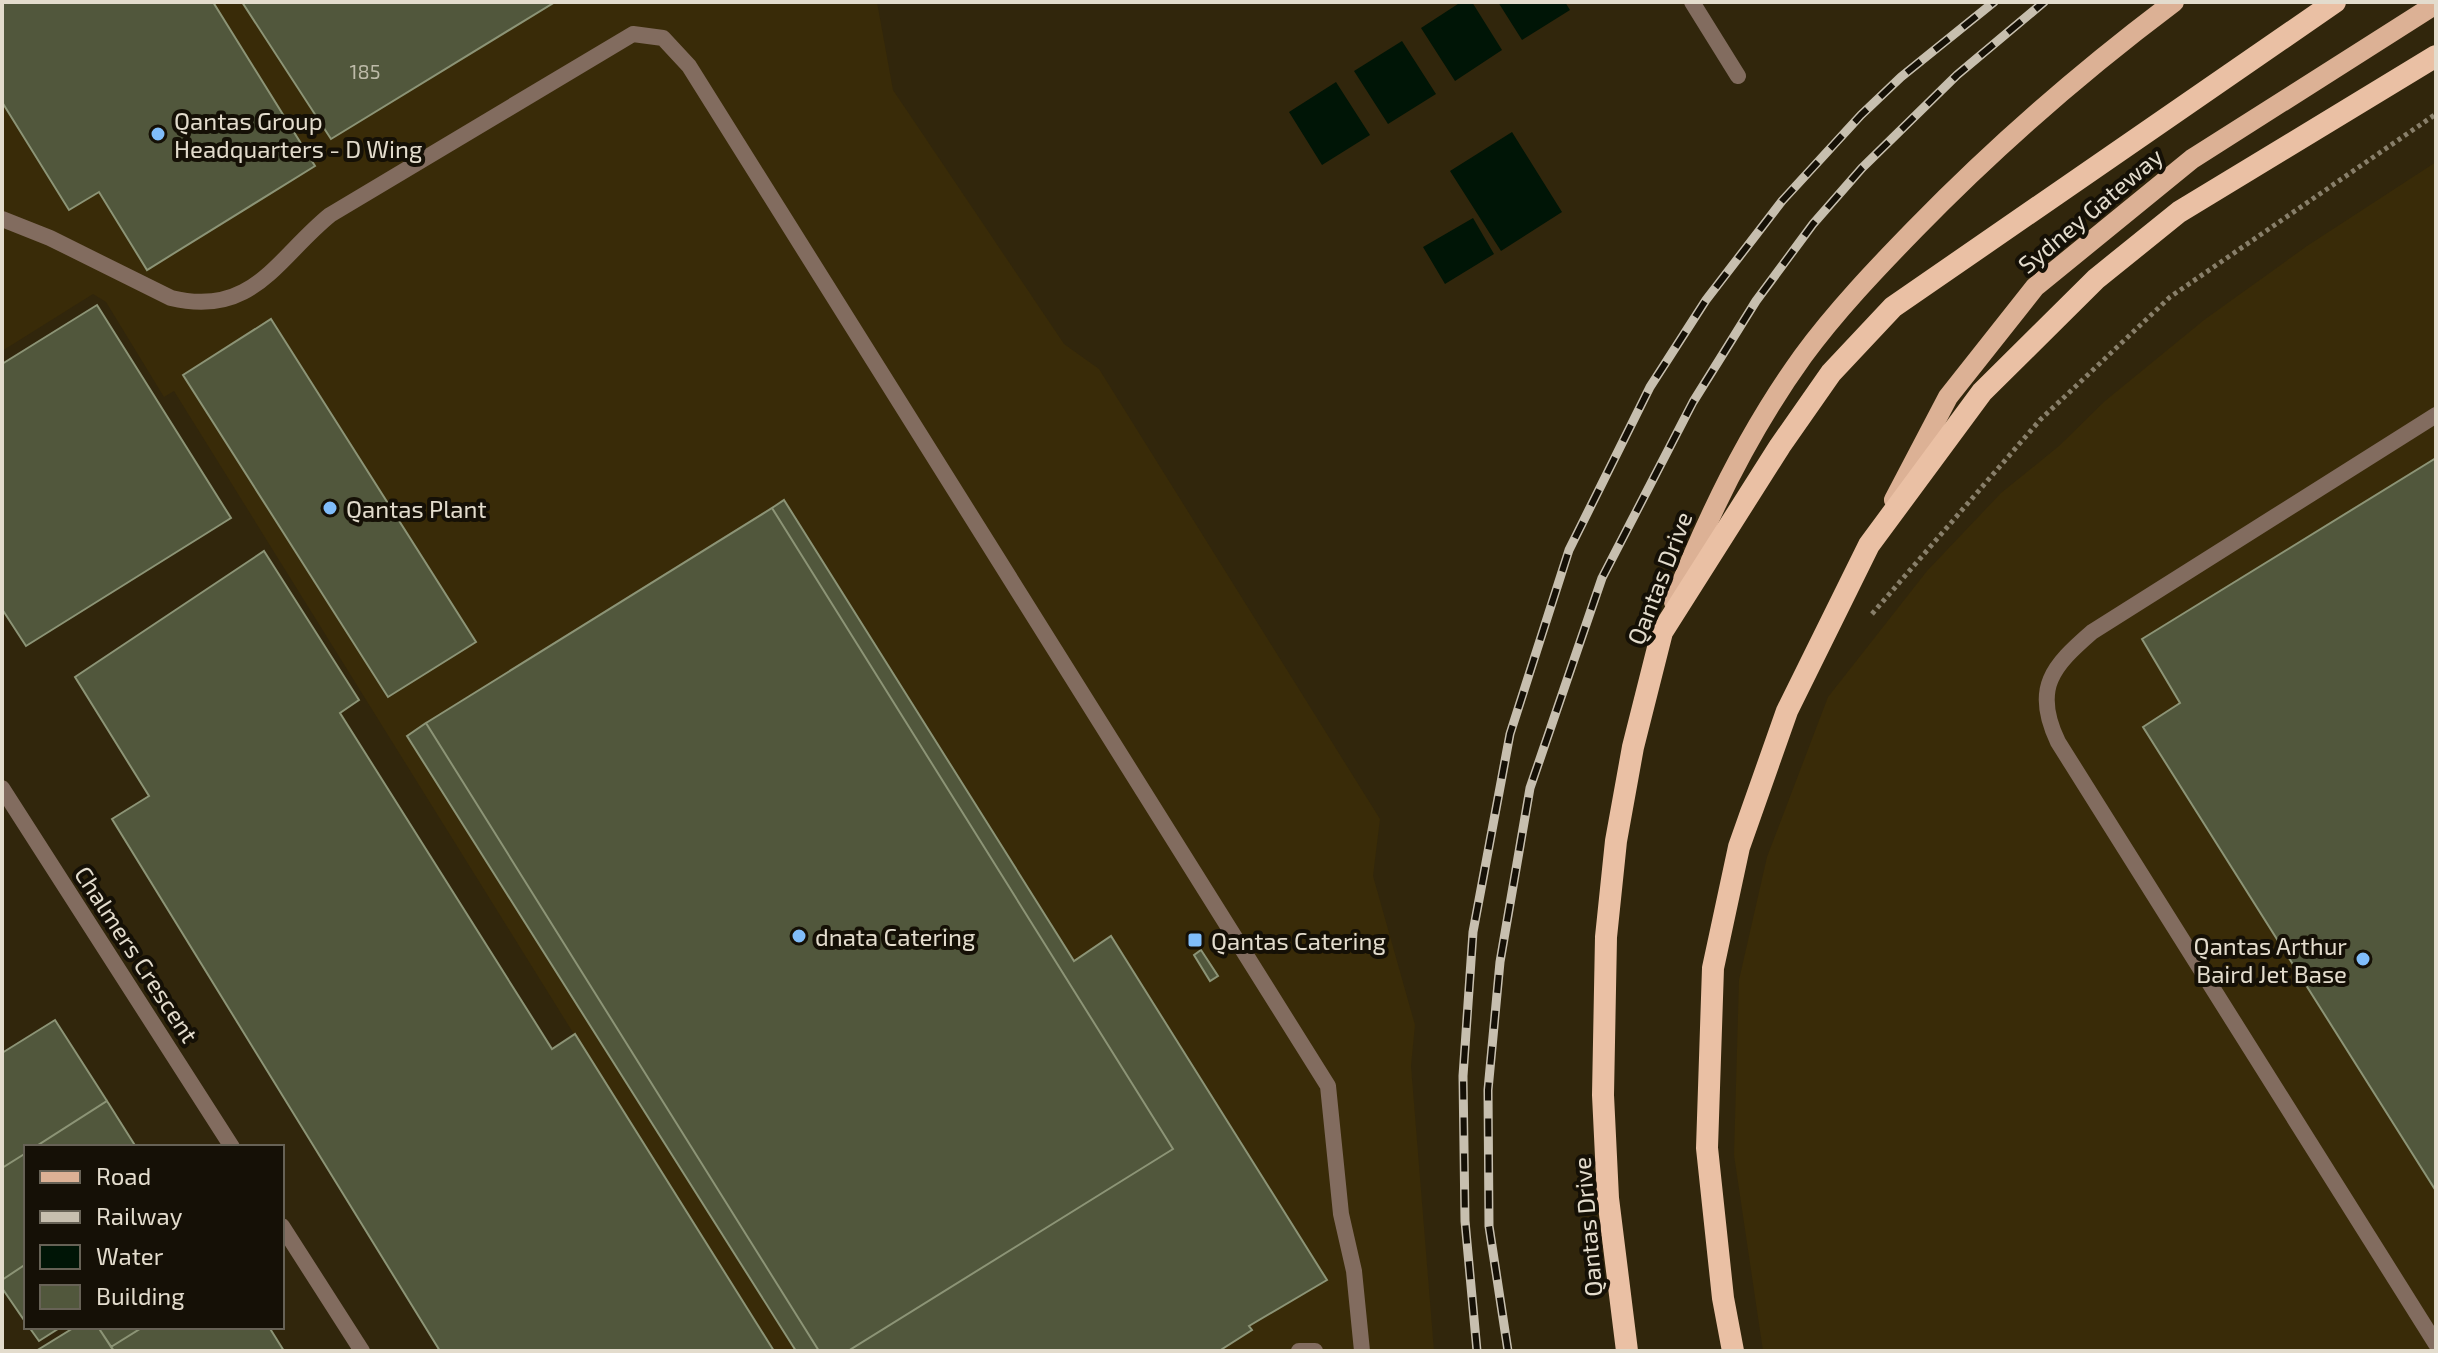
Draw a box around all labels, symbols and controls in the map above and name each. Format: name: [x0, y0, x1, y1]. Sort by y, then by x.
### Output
house number: 185: [350, 59, 380, 83]
place label: Qantas Group Headquarters - D Wing: [174, 106, 422, 163]
marker: Qantas Group Headquarters - D Wing: [149, 125, 167, 143]
street label: Sydney Gateway: [2012, 141, 2168, 279]
place label: Qantas Plant: [346, 494, 487, 523]
marker: Qantas Plant: [321, 499, 339, 517]
street label: Qantas Drive: [1620, 507, 1698, 649]
street label: Chalmers Crescent: [69, 860, 205, 1048]
place label: dnata Catering: [815, 922, 975, 951]
place label: Qantas Catering: [1211, 926, 1386, 955]
marker: dnata Catering: [790, 927, 808, 945]
marker: Qantas Catering: [1186, 931, 1204, 949]
place label: Qantas Arthur Baird Jet Base: [2194, 931, 2347, 988]
marker: Qantas Arthur Baird Jet Base: [2354, 950, 2372, 968]
legend: [24, 1145, 284, 1329]
street label: Qantas Drive: [1566, 1156, 1608, 1298]
text: Road: [96, 1161, 151, 1190]
text: Railway: [96, 1201, 183, 1230]
text: Water: [96, 1241, 164, 1270]
text: Building: [96, 1281, 185, 1310]

